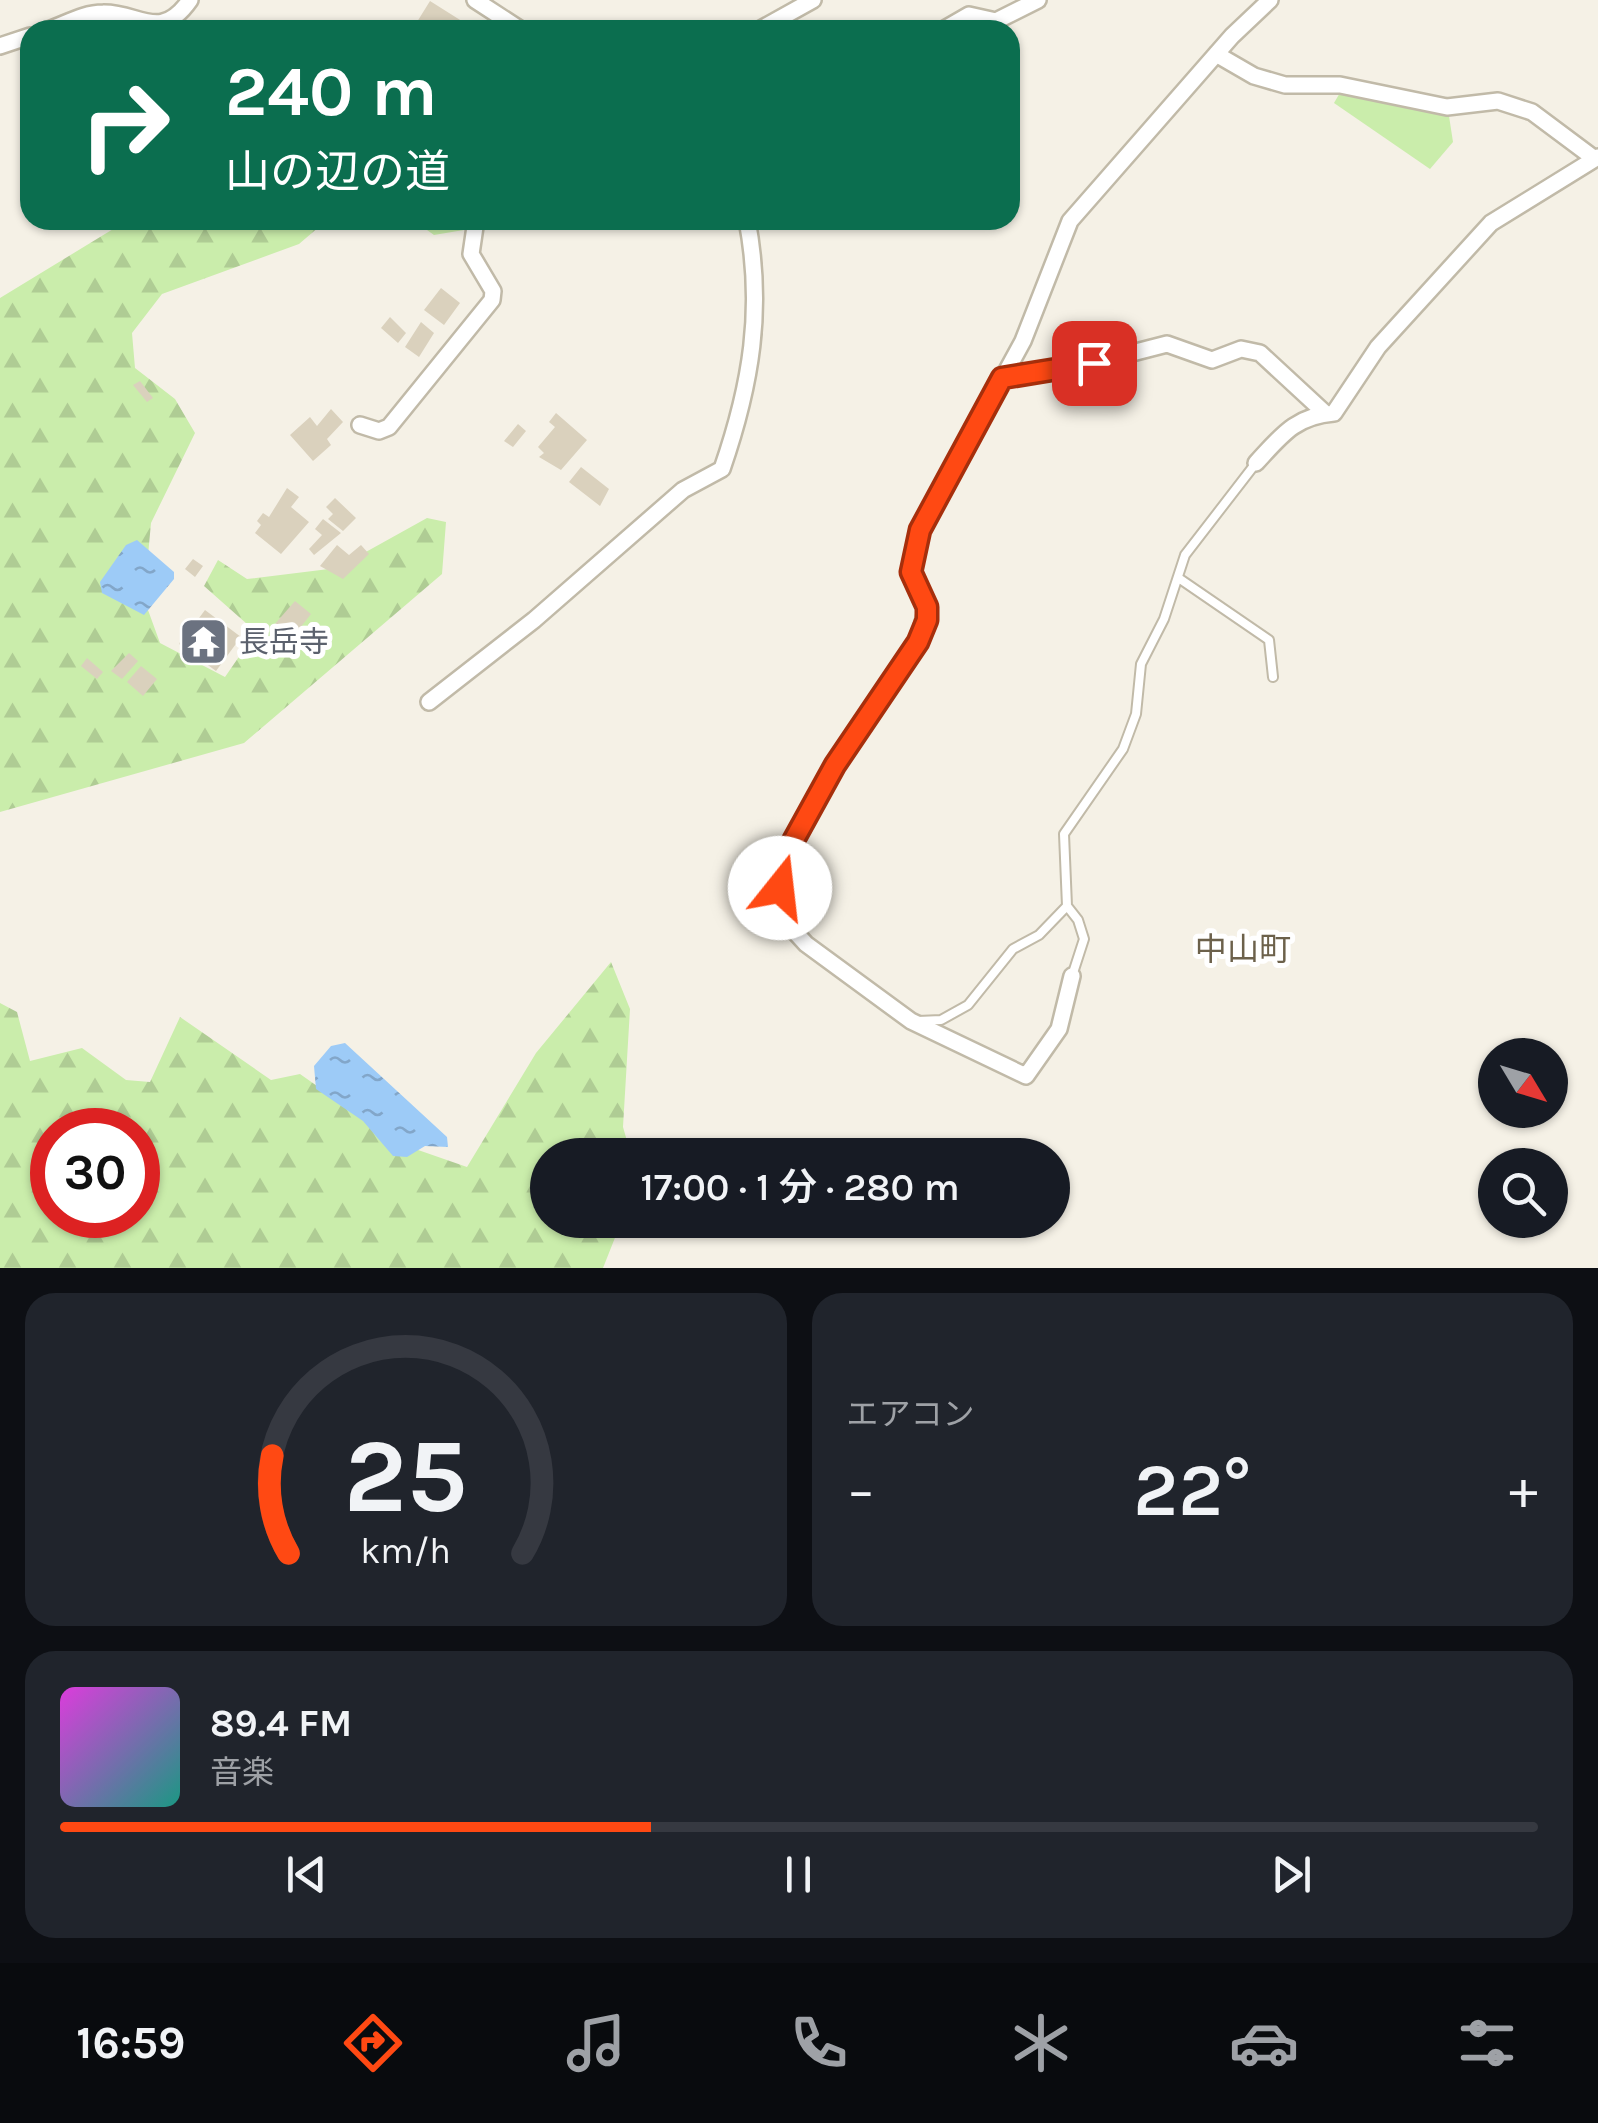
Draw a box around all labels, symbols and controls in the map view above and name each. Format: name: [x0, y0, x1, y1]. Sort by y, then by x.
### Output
text: 240 m: [225, 51, 437, 133]
icon: right: [60, 60, 190, 190]
text: 山の辺の道: [225, 146, 450, 198]
pin: [1052, 321, 1137, 406]
icon: arrive: [1067, 336, 1122, 391]
temple icon: 長岳寺: [178, 616, 230, 668]
place label: 長岳寺: [239, 624, 329, 660]
position arrow: [728, 836, 832, 940]
district label: 中山町: [1195, 931, 1291, 968]
north arrow: [1478, 1038, 1568, 1128]
map controls: [1478, 1038, 1568, 1238]
speed limit sign: 30: [30, 1108, 160, 1238]
button: search: [1478, 1148, 1568, 1238]
text: 17:00 · 1 分 · 280 m: [640, 1165, 960, 1210]
text: エアコン: [847, 1396, 975, 1433]
text: 25: [344, 1416, 467, 1537]
text: 22°: [1133, 1446, 1251, 1534]
text: −: [847, 1458, 875, 1522]
text: +: [1509, 1458, 1538, 1522]
text: km/h: [360, 1530, 451, 1572]
text: 89.4 FM: [210, 1701, 352, 1746]
text: 音楽: [210, 1754, 274, 1791]
icon: previous: [279, 1847, 334, 1902]
icon: pause: [771, 1847, 826, 1902]
icon: next: [1264, 1847, 1319, 1902]
icon: directions: [338, 2008, 408, 2078]
icon: music: [561, 2008, 631, 2078]
icon: phone: [784, 2008, 854, 2078]
icon: climate: [1006, 2008, 1076, 2078]
icon: car: [1229, 2008, 1299, 2078]
icon: filters: [1452, 2008, 1522, 2078]
text: 16:59: [76, 2017, 185, 2069]

